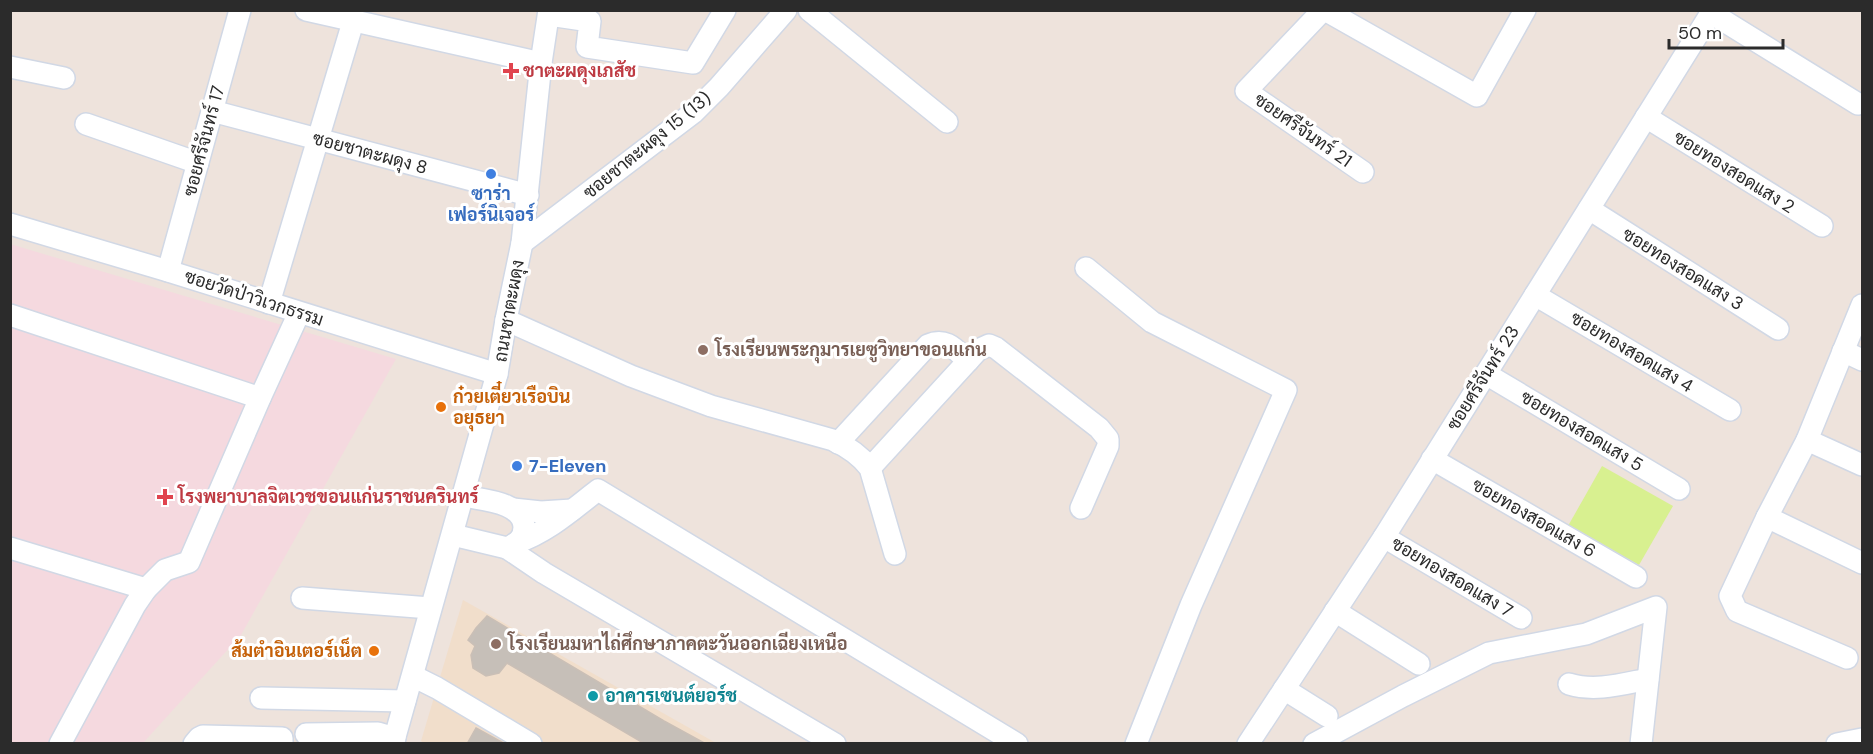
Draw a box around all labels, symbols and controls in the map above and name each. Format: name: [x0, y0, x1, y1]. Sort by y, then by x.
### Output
scale bar: [1669, 12, 1783, 50]
text: 50 m: [1678, 21, 1722, 45]
place label: ชาตะผดุงเภสัช: [523, 59, 636, 85]
marker: ชาตะผดุงเภสัช: [504, 64, 518, 78]
street label: ซอยศรีจันทร์ 17: [177, 83, 230, 199]
street label: ซอยชาตะผดุง 15 (13): [578, 86, 716, 204]
street label: ซอยศรีจันทร์ 21: [1249, 87, 1357, 173]
street label: ซอยทองสอดแสง 2: [1669, 125, 1799, 219]
street label: ซอยชาตะผดุง 8: [310, 126, 430, 180]
marker: ซาร่า เฟอร์นิเจอร์: [484, 167, 498, 181]
place label: ซาร่า เฟอร์นิเจอร์: [448, 182, 536, 227]
street label: ซอยทองสอดแสง 3: [1618, 222, 1748, 316]
street label: ถนนชาตะผดุง: [488, 258, 530, 364]
street label: ซอยวัดป่าวิเวกธรรม: [181, 264, 327, 332]
street label: ซอยทองสอดแสง 4: [1566, 306, 1698, 398]
street label: ซอยศรีจันทร์ 23: [1440, 321, 1525, 435]
place label: โรงเรียนพระกุมารเยซูวิทยาขอนแก่น: [714, 337, 987, 364]
marker: โรงเรียนพระกุมารเยซูวิทยาขอนแก่น: [696, 343, 710, 357]
place label: ก๋วยเตี๋ยวเรือบิน อยุธยา: [453, 381, 570, 432]
street label: ซอยทองสอดแสง 5: [1516, 385, 1648, 477]
marker: ก๋วยเตี๋ยวเรือบิน อยุธยา: [434, 400, 448, 414]
place label: 7-Eleven: [529, 454, 606, 478]
marker: 7-Eleven: [510, 459, 524, 473]
street label: ซอยทองสอดแสง 6: [1468, 473, 1600, 563]
place label: โรงพยาบาลจิตเวชขอนแก่นราชนครินทร์: [177, 484, 480, 509]
marker: โรงพยาบาลจิตเวชขอนแก่นราชนครินทร์: [156, 488, 174, 506]
street label: ซอยทองสอดแสง 7: [1387, 531, 1517, 623]
place label: โรงเรียนมหาไถ่ศึกษาภาคตะวันออกเฉียงเหนือ: [507, 631, 848, 656]
place label: ส้มตำอินเตอร์เน็ต: [231, 637, 362, 663]
marker: โรงเรียนมหาไถ่ศึกษาภาคตะวันออกเฉียงเหนือ: [489, 637, 503, 651]
marker: ส้มตำอินเตอร์เน็ต: [367, 644, 381, 658]
place label: อาคารเซนต์ยอร์ช: [605, 683, 738, 708]
marker: อาคารเซนต์ยอร์ช: [586, 689, 600, 703]

